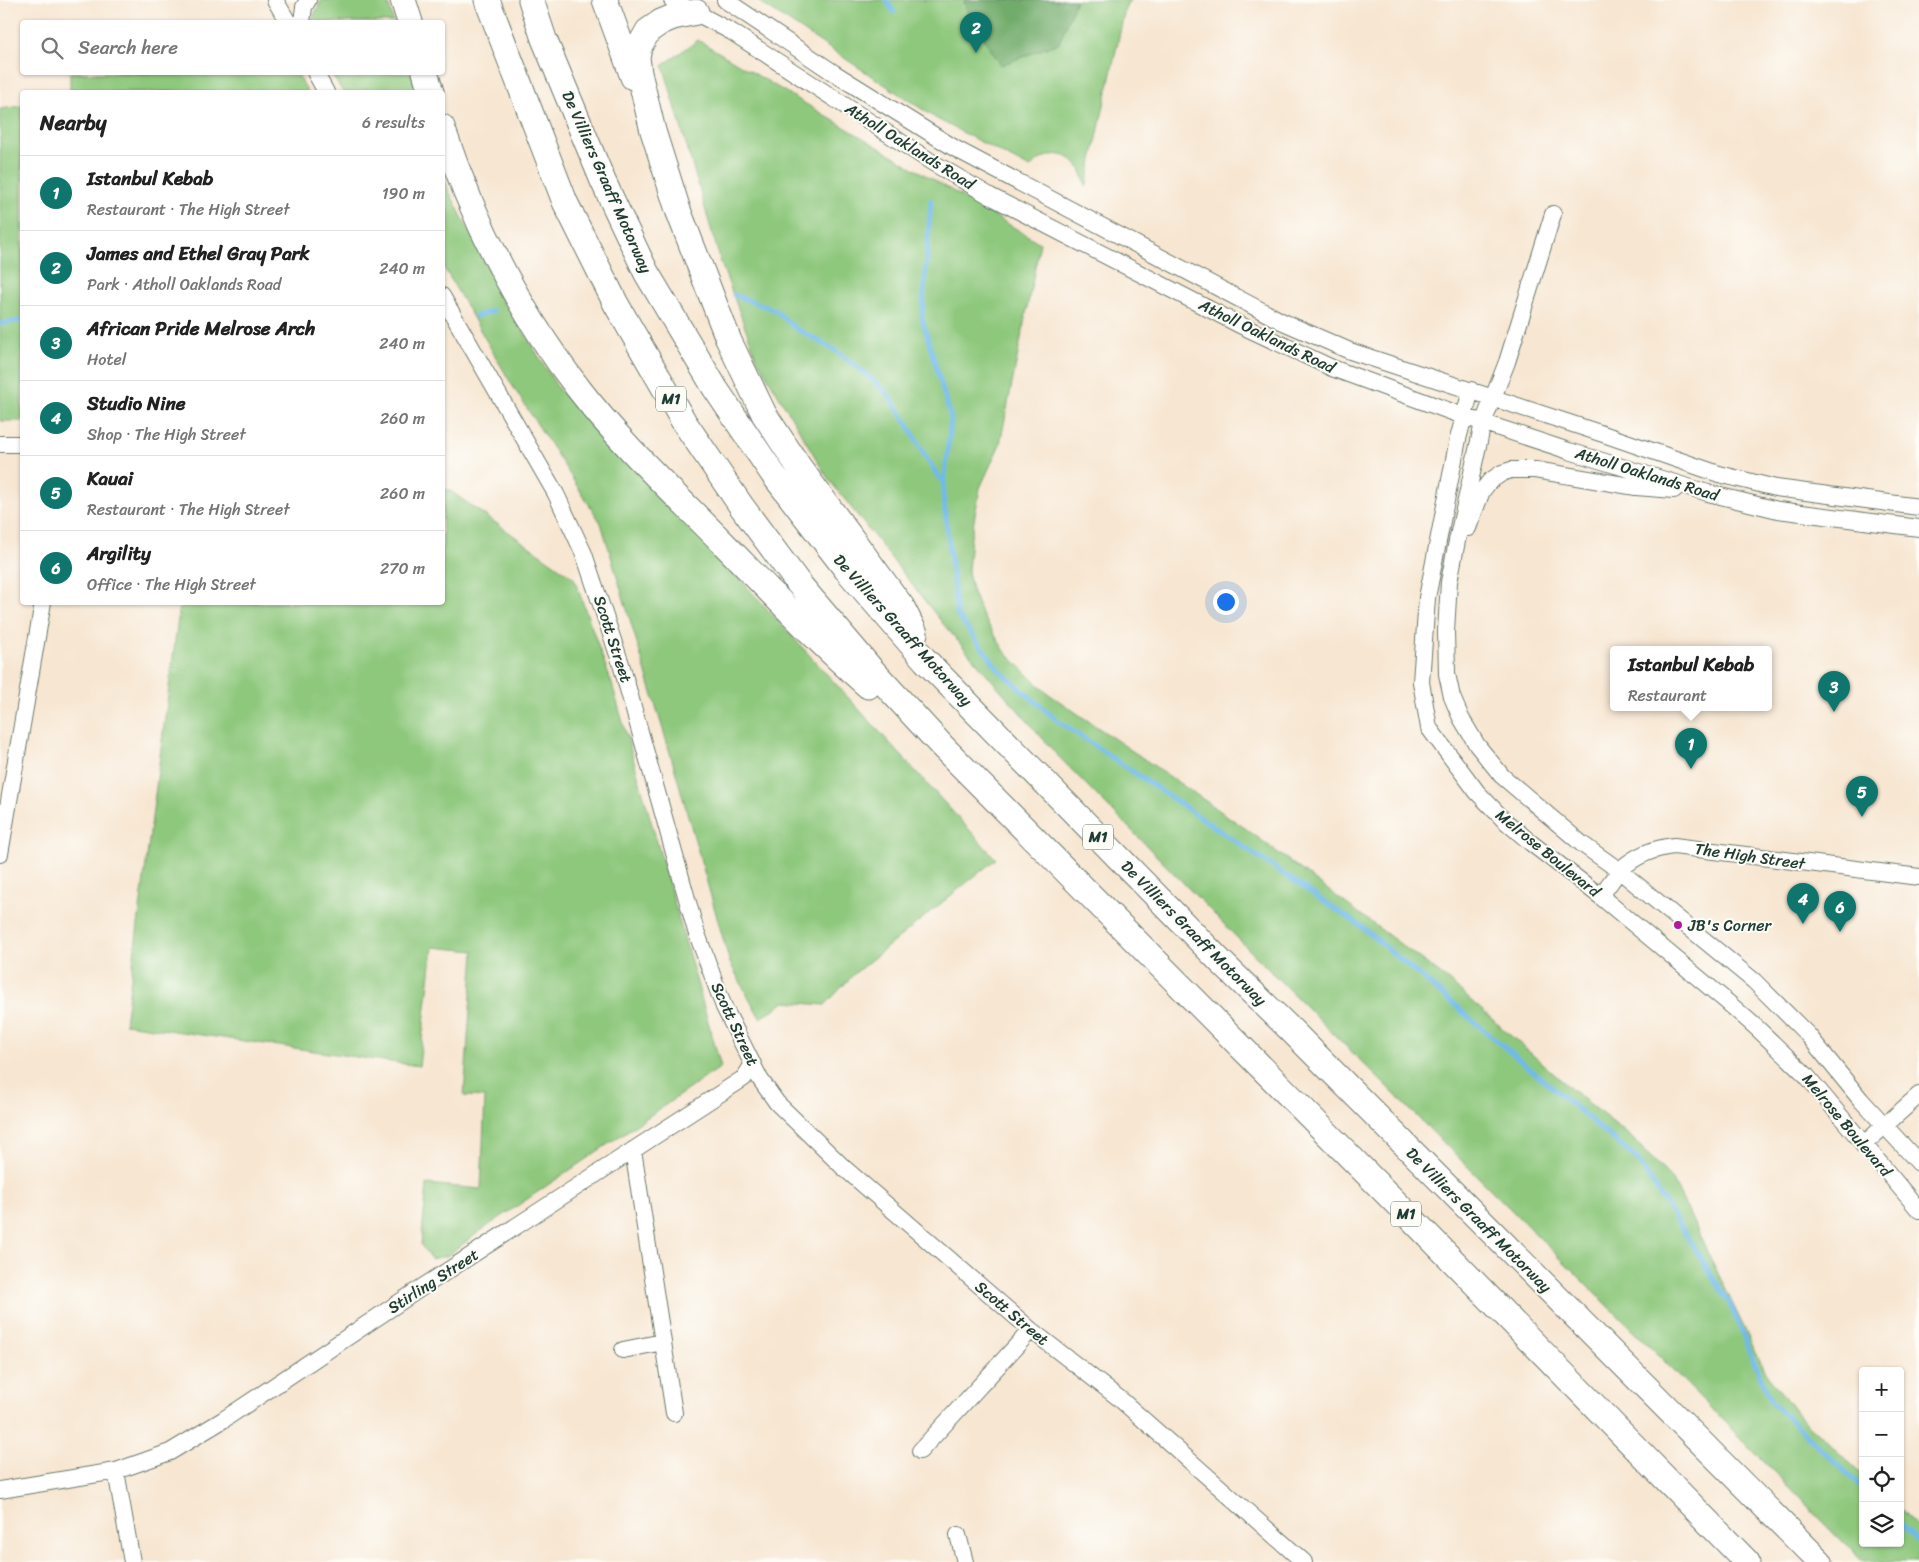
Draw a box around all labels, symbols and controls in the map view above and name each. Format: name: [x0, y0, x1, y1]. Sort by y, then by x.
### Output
pin: 2: [960, 12, 992, 53]
search box: [20, 20, 445, 75]
text: Search here: [78, 31, 178, 64]
icon: search: [38, 34, 66, 62]
street label: De Villiers Graaff Motorway: [554, 86, 661, 279]
street label: Atholl Oaklands Road: [838, 94, 982, 199]
text: Nearby: [40, 104, 106, 142]
text: 6 results: [362, 108, 425, 137]
text: Istanbul Kebab: [87, 162, 213, 195]
text: 1: [53, 179, 59, 208]
text: 190 m: [382, 179, 425, 208]
text: Restaurant · The High Street: [87, 195, 290, 224]
text: James and Ethel Gray Park: [87, 237, 310, 270]
text: 2: [51, 254, 61, 283]
text: 240 m: [379, 254, 425, 283]
text: Park · Atholl Oaklands Road: [87, 270, 281, 299]
street label: Atholl Oaklands Road: [1193, 290, 1342, 382]
text: African Pride Melrose Arch: [87, 312, 315, 345]
text: 3: [52, 329, 60, 358]
text: 240 m: [379, 329, 425, 358]
text: Hotel: [87, 345, 126, 374]
road number: M1: [656, 386, 686, 412]
text: Studio Nine: [87, 387, 186, 420]
text: 4: [51, 404, 61, 433]
text: 260 m: [380, 404, 425, 433]
text: Shop · The High Street: [87, 420, 246, 449]
street label: Atholl Oaklands Road: [1571, 438, 1724, 510]
text: Kauai: [87, 462, 133, 495]
text: 5: [51, 479, 61, 508]
text: 260 m: [380, 479, 425, 508]
text: Restaurant · The High Street: [87, 495, 290, 524]
text: Argility: [87, 537, 151, 570]
street label: De Villiers Graaff Motorway: [826, 547, 980, 714]
text: 6: [51, 554, 61, 583]
text: 270 m: [380, 554, 425, 583]
text: Office · The High Street: [87, 570, 256, 599]
your location: [1213, 589, 1239, 615]
street label: Scott Street: [585, 592, 641, 686]
popup: [1610, 646, 1772, 711]
text: Istanbul Kebab: [1628, 648, 1754, 681]
pin: 3: [1818, 671, 1850, 712]
text: Restaurant: [1628, 681, 1707, 710]
pin: 1: [1675, 728, 1707, 769]
pin: 5: [1846, 776, 1878, 817]
street label: Melrose Boulevard: [1489, 801, 1608, 906]
road number: M1: [1083, 824, 1113, 850]
street label: The High Street: [1693, 834, 1808, 878]
street label: De Villiers Graaff Motorway: [1114, 853, 1275, 1014]
pin: 4: [1787, 883, 1819, 924]
pin: 6: [1824, 891, 1856, 932]
place label: JB's Corner: [1687, 911, 1772, 940]
marker: JB's Corner: [1672, 919, 1684, 931]
street label: Scott Street: [703, 977, 767, 1071]
street label: Melrose Boulevard: [1795, 1066, 1900, 1185]
street label: De Villiers Graaff Motorway: [1399, 1140, 1560, 1301]
road number: M1: [1391, 1202, 1421, 1226]
street label: Stirling Street: [381, 1240, 485, 1322]
street label: Scott Street: [968, 1273, 1056, 1353]
map controls: [1859, 1367, 1904, 1547]
button: +: [1859, 1367, 1904, 1412]
button: −: [1859, 1412, 1904, 1457]
button: locate: [1859, 1457, 1904, 1502]
button: layers: [1859, 1502, 1904, 1547]

